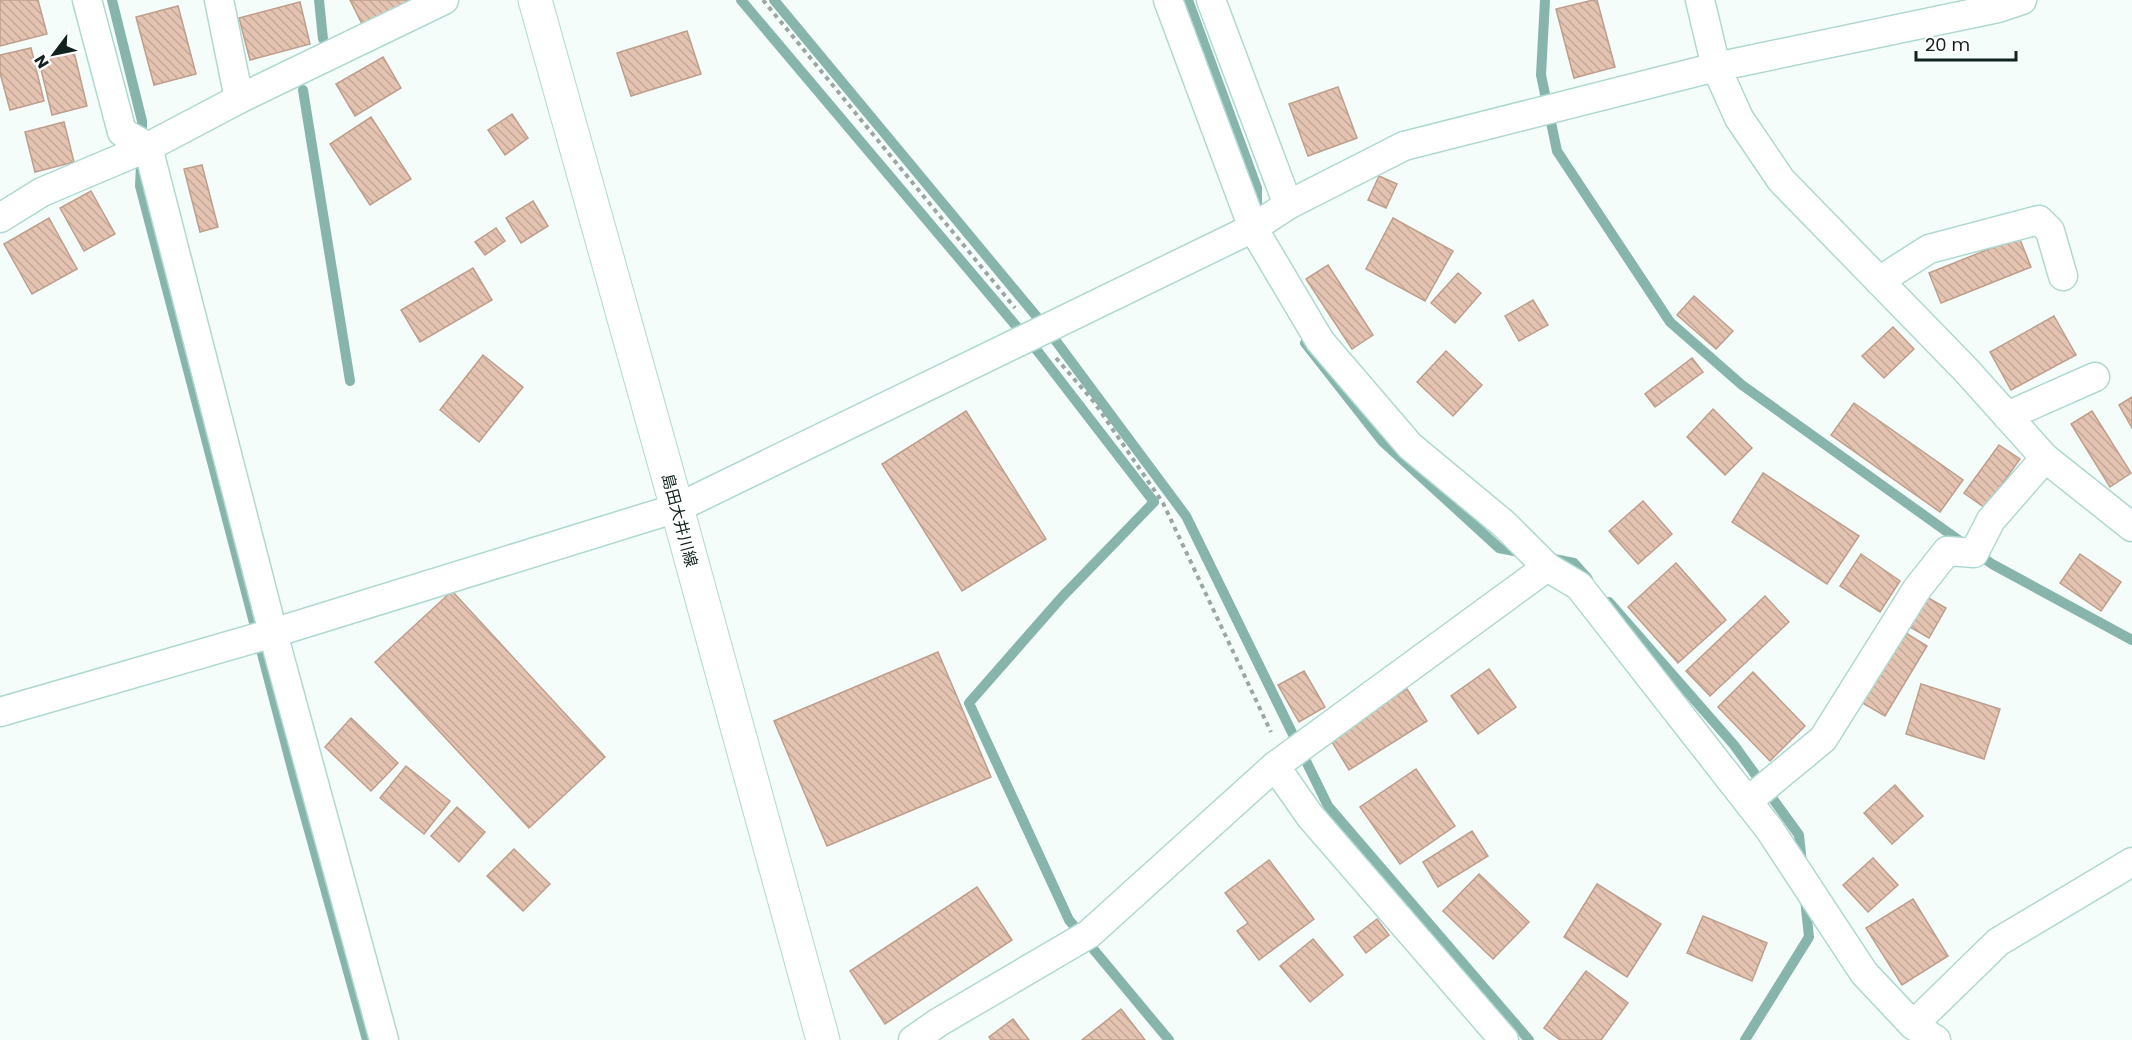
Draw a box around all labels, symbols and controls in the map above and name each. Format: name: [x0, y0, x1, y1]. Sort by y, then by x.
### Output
north arrow: [24, 24, 84, 84]
scale bar: [1916, 24, 2016, 62]
text: 20 m: [1925, 32, 1970, 57]
text: N: [29, 50, 55, 73]
street label: 島田大井川線: [656, 471, 703, 569]

